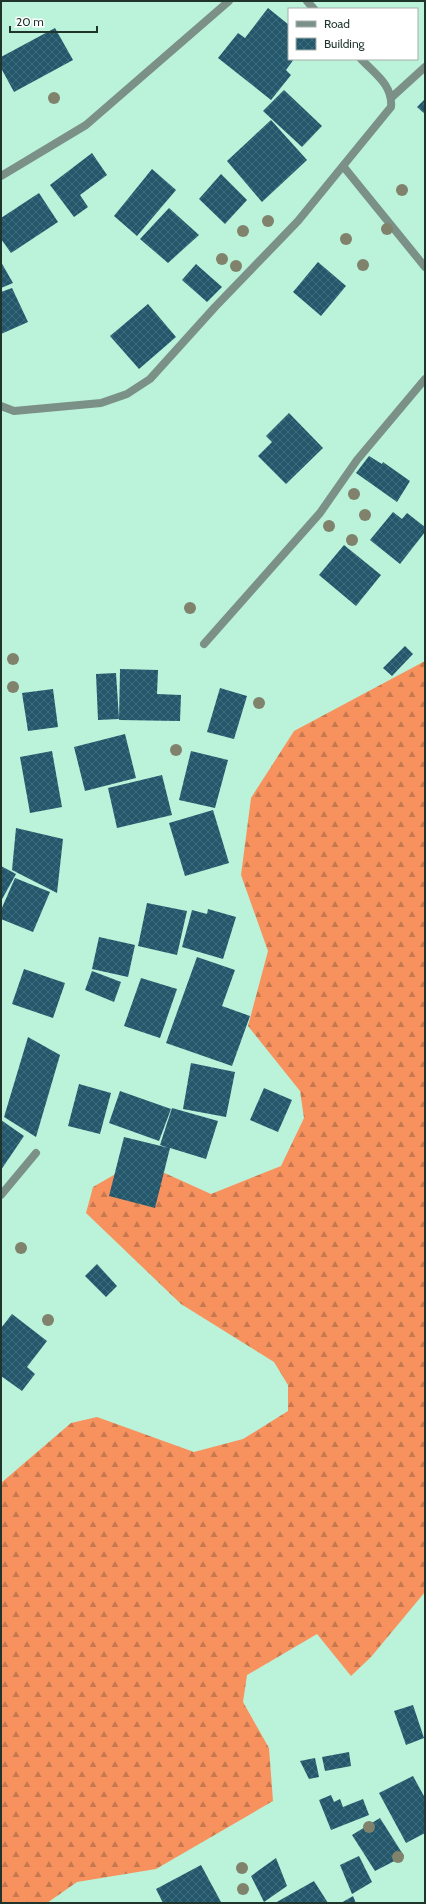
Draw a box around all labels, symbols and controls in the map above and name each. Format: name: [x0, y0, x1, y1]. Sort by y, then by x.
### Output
scale bar: [10, 8, 97, 34]
legend: [288, 8, 418, 60]
text: 20 m: [16, 14, 44, 29]
text: Road: [324, 16, 350, 31]
text: Building: [324, 36, 366, 51]

